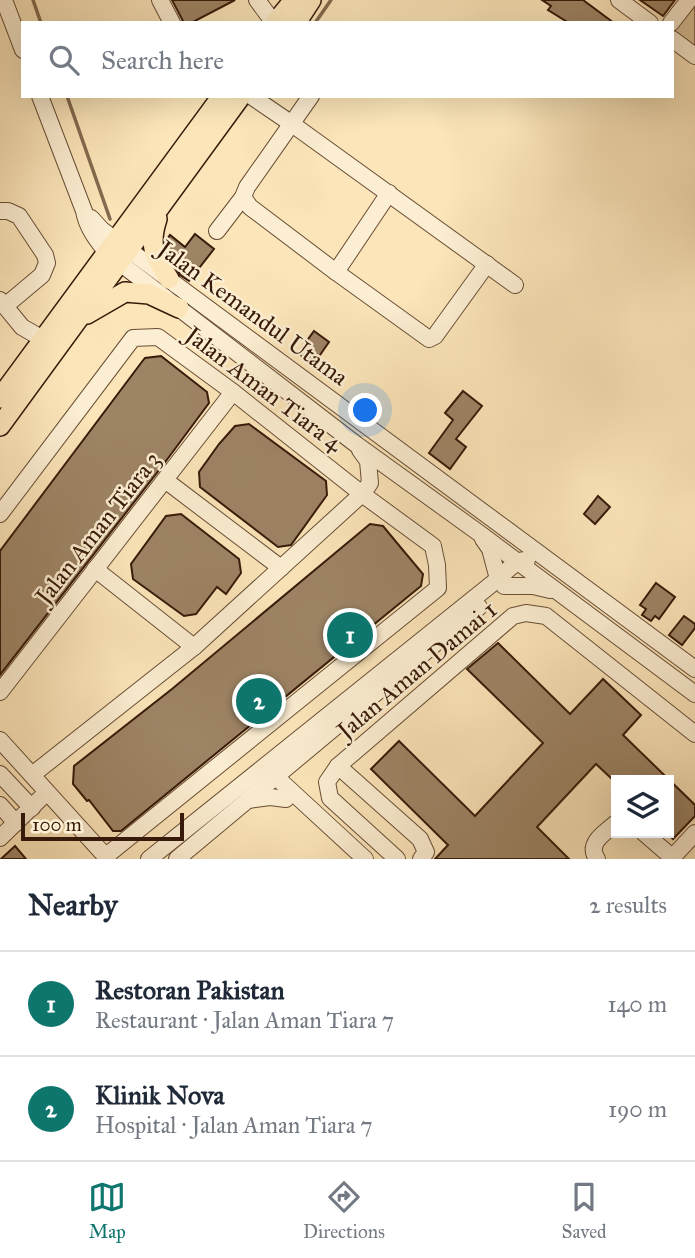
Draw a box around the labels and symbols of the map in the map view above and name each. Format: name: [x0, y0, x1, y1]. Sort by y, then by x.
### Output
street label: Jalan Kemandul Utama: [150, 232, 355, 393]
street label: Jalan Aman Tiara 4: [177, 318, 349, 458]
your location: [348, 393, 382, 427]
street label: Jalan Aman Tiara 3: [27, 446, 167, 613]
street label: Jalan Aman Damai 1: [331, 595, 503, 745]
pin: 1: [327, 609, 373, 661]
pin: 2: [236, 675, 282, 727]
scale bar: [21, 810, 184, 842]

